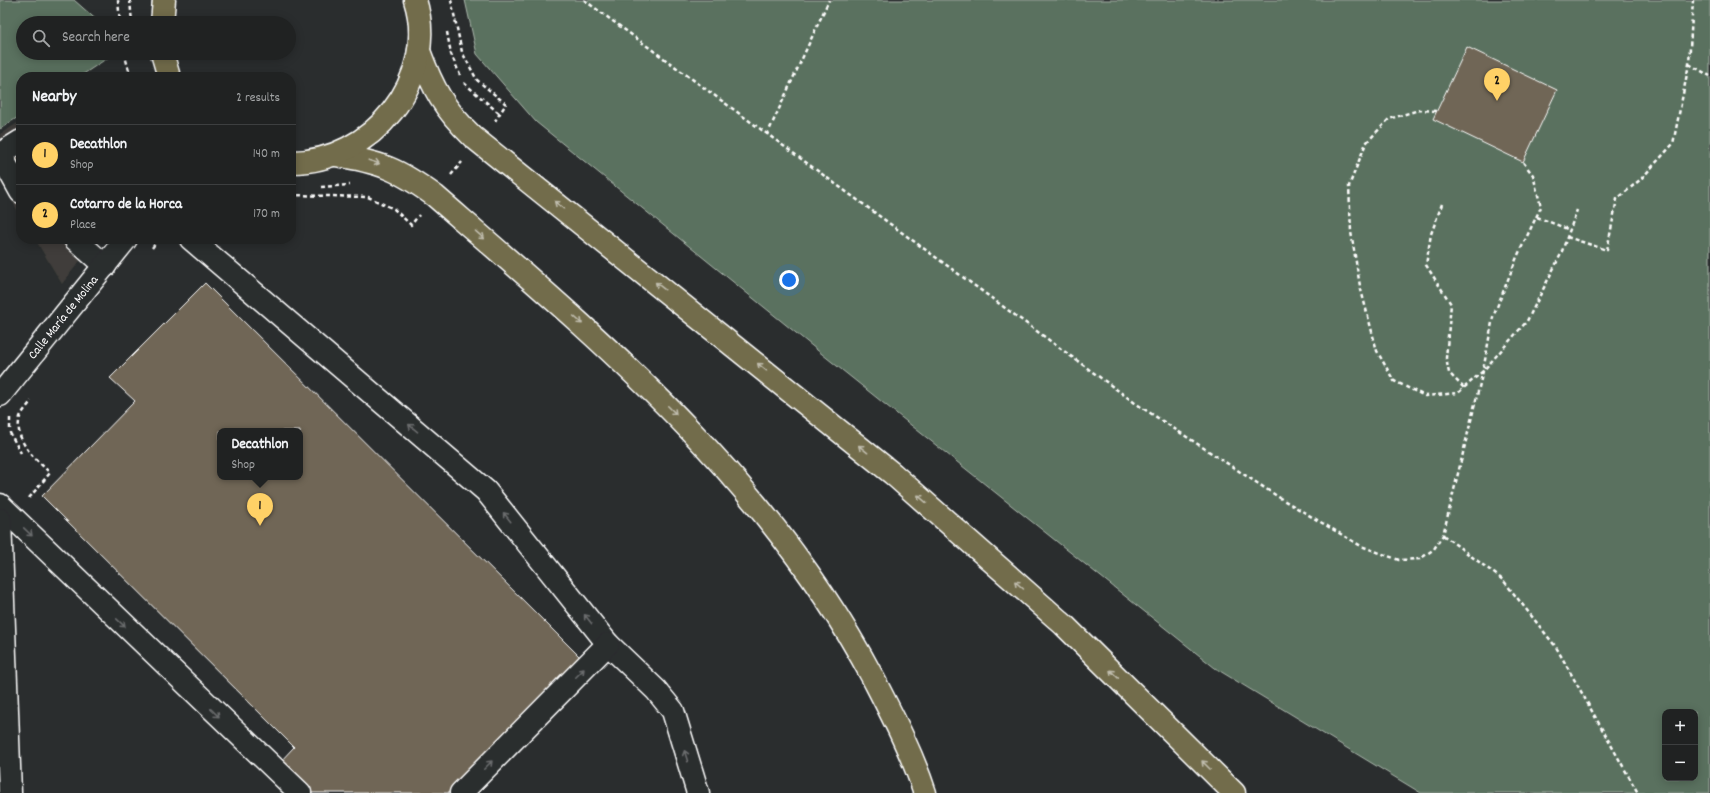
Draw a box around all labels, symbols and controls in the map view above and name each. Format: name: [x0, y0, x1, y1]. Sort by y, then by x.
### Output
search box: [16, 16, 296, 60]
icon: search: [30, 27, 52, 49]
text: Search here: [62, 27, 130, 49]
pin: 2: [1484, 68, 1510, 101]
text: Nearby: [32, 86, 76, 110]
text: 2 results: [236, 89, 280, 108]
text: Decathlon: [70, 134, 127, 156]
text: 1: [44, 145, 46, 164]
text: 140 m: [253, 145, 280, 164]
text: Shop: [70, 156, 93, 175]
one-way arrow: [367, 159, 380, 166]
text: Cotarro de la Horca: [70, 194, 182, 216]
one-way arrow: [553, 201, 564, 210]
text: 2: [42, 205, 48, 224]
text: 170 m: [253, 205, 280, 224]
text: Place: [70, 216, 96, 235]
one-way arrow: [474, 230, 485, 239]
your location: [779, 270, 799, 290]
street label: Calle María de Molina: [24, 271, 104, 364]
one-way arrow: [655, 282, 666, 291]
one-way arrow: [572, 316, 583, 325]
one-way arrow: [757, 363, 767, 372]
one-way arrow: [667, 405, 677, 415]
one-way arrow: [407, 424, 418, 433]
popup: [217, 428, 303, 480]
text: Decathlon: [232, 434, 289, 456]
one-way arrow: [857, 445, 868, 454]
text: Shop: [232, 456, 255, 475]
pin: 1: [247, 493, 273, 526]
one-way arrow: [916, 494, 927, 503]
one-way arrow: [503, 512, 511, 523]
one-way arrow: [23, 528, 33, 537]
one-way arrow: [1014, 580, 1024, 589]
one-way arrow: [584, 613, 593, 624]
one-way arrow: [116, 618, 126, 628]
one-way arrow: [575, 668, 584, 678]
one-way arrow: [1109, 669, 1119, 679]
one-way arrow: [210, 708, 220, 718]
map controls: [1662, 709, 1698, 781]
button: +: [1662, 709, 1698, 745]
button: −: [1662, 745, 1698, 781]
one-way arrow: [682, 749, 689, 762]
one-way arrow: [483, 760, 493, 770]
one-way arrow: [1201, 760, 1211, 770]

